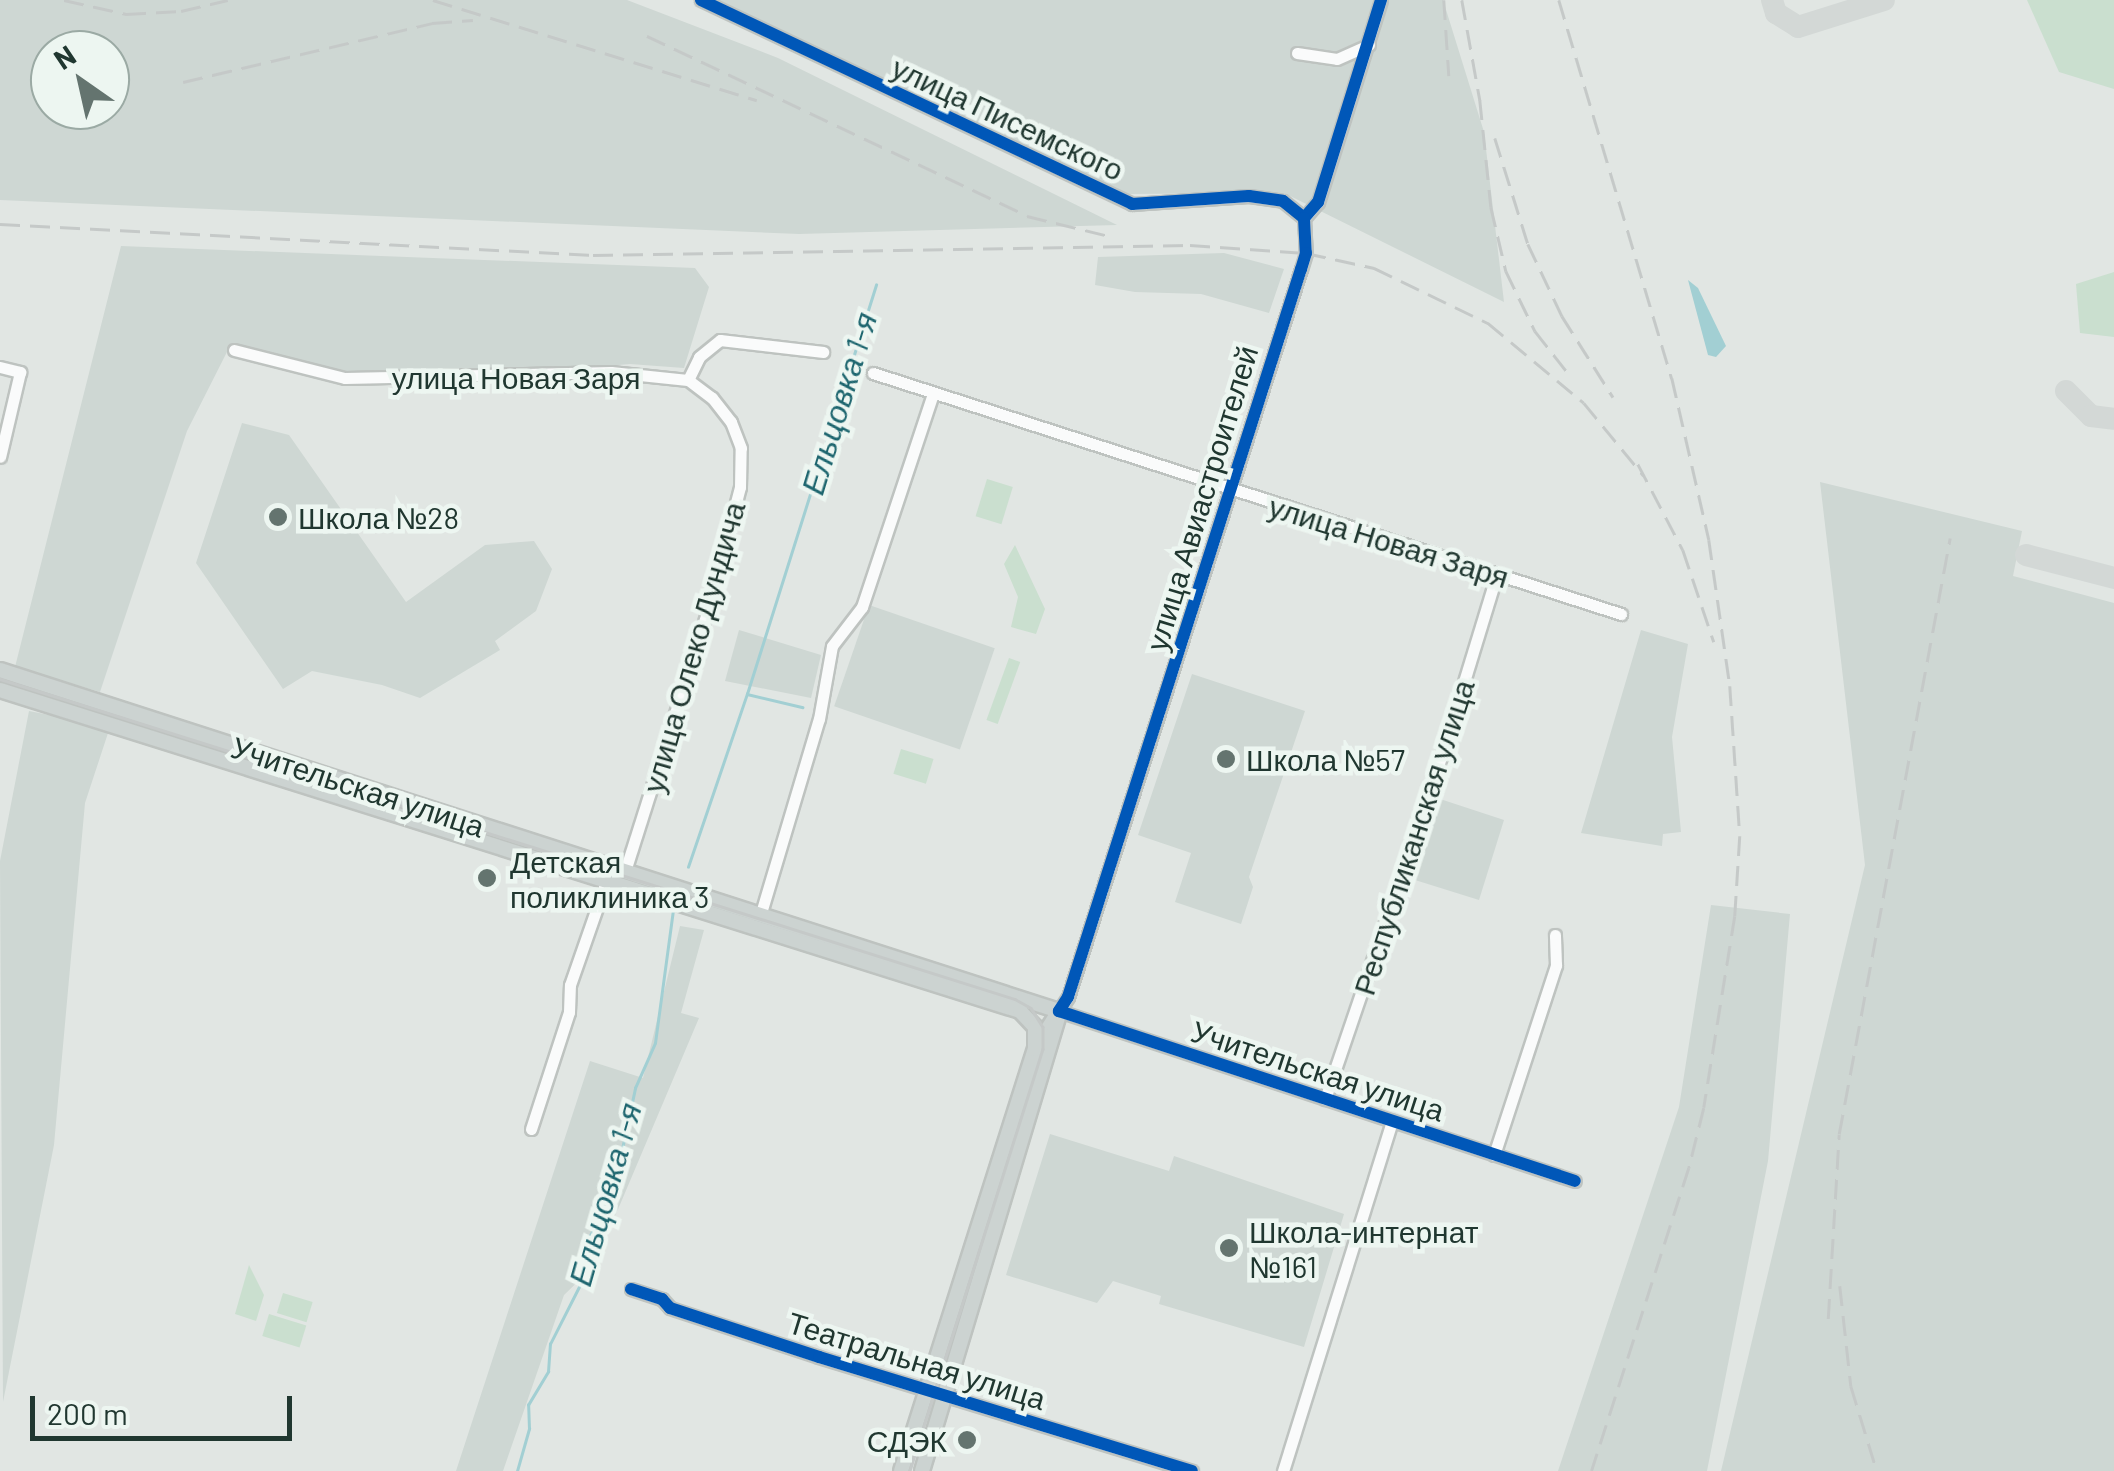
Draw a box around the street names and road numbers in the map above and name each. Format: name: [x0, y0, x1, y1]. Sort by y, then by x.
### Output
street label: улица Писемского: [887, 49, 1129, 187]
street label: улица Авиастроителей: [1137, 341, 1265, 655]
street label: улица Новая Заря: [392, 359, 640, 395]
street label: улица Новая Заря: [1265, 487, 1513, 595]
street label: улица Олеко Дундича: [634, 497, 752, 797]
street label: Республиканская улица: [1345, 675, 1481, 999]
street label: Учительская улица: [227, 728, 489, 844]
street label: Учительская улица: [1187, 1012, 1449, 1128]
street label: Театральная улица: [784, 1304, 1050, 1416]

